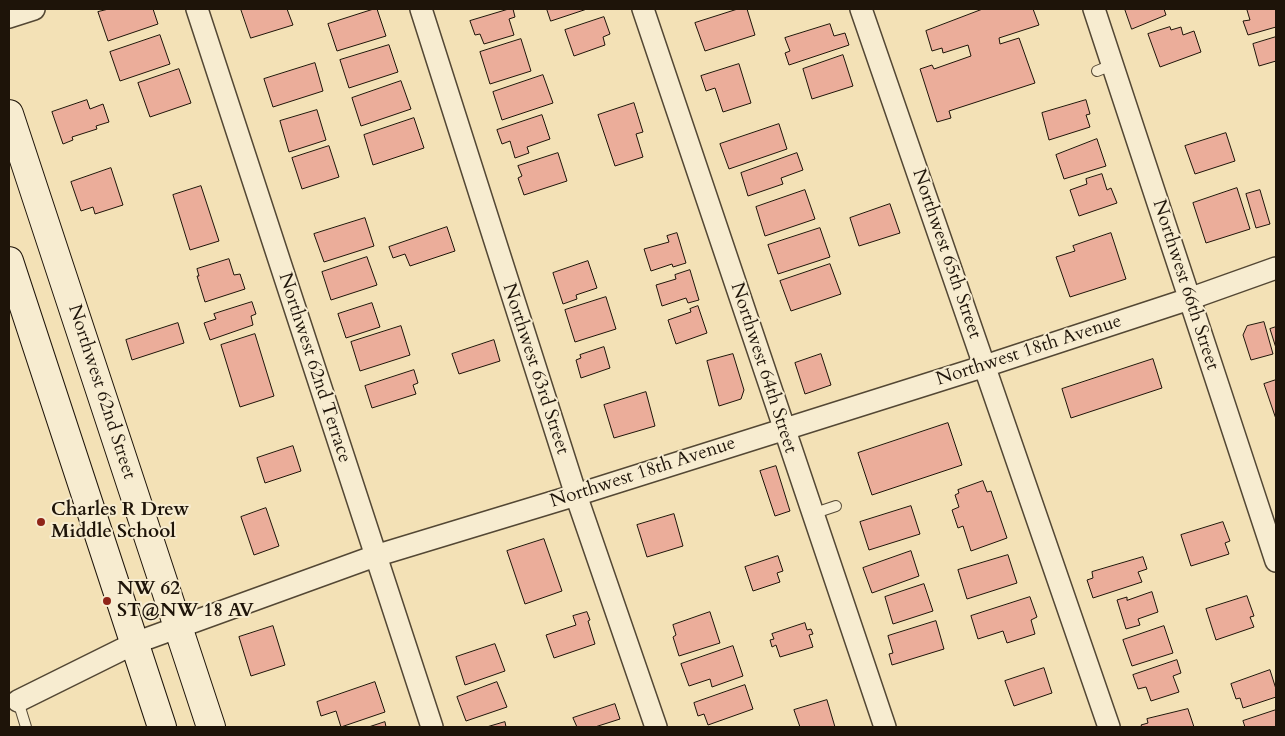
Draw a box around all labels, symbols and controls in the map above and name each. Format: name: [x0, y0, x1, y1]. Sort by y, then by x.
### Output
street label: Northwest 65th Street: [906, 166, 986, 342]
street label: Northwest 66th Street: [1147, 197, 1223, 373]
street label: Northwest 62nd Terrace: [272, 270, 356, 466]
street label: Northwest 64th Street: [725, 280, 801, 456]
street label: Northwest 63rd Street: [497, 281, 573, 457]
street label: Northwest 62nd Street: [62, 302, 140, 482]
street label: Northwest 18th Avenue: [933, 310, 1125, 392]
street label: Northwest 18th Avenue: [547, 432, 739, 514]
place label: Charles R Drew Middle School: [51, 500, 189, 544]
marker: Charles R Drew Middle School: [35, 516, 47, 528]
place label: NW 62 ST@NW 18 AV: [117, 579, 254, 623]
marker: NW 62 ST@NW 18 AV: [101, 595, 113, 607]

